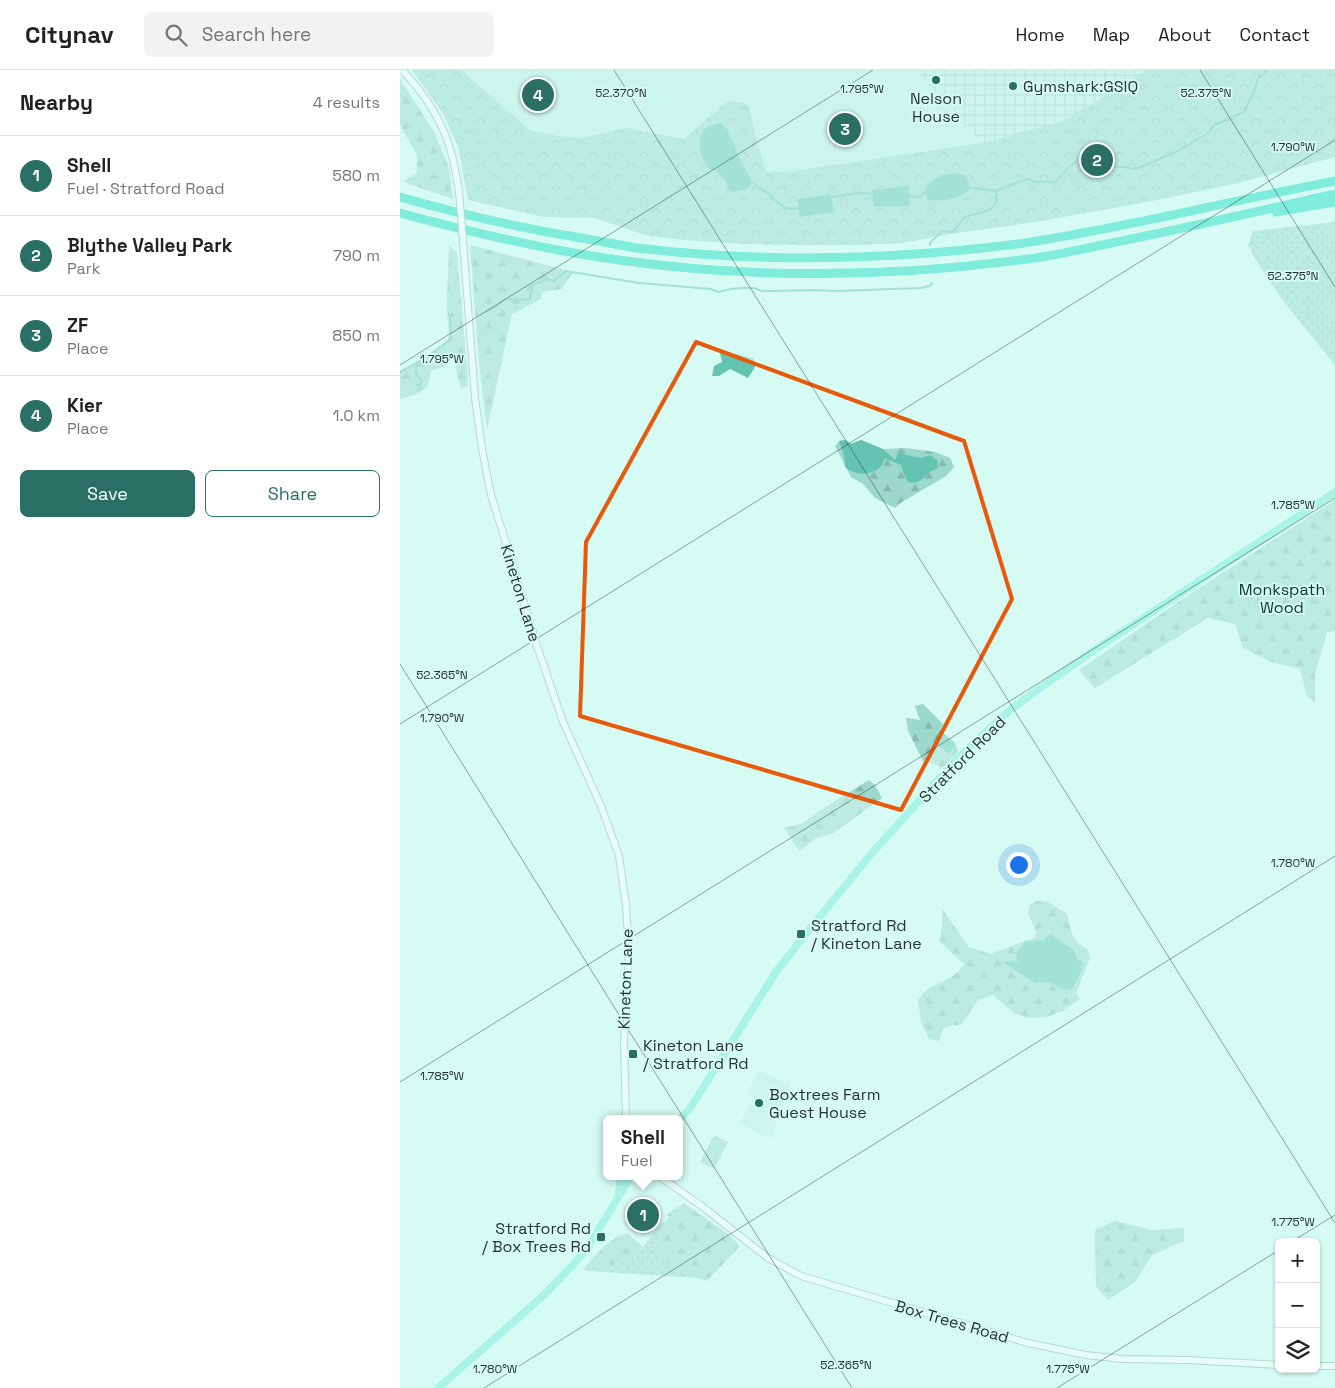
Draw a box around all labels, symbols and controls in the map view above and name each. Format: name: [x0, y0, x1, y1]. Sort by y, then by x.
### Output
search box: [144, 12, 494, 57]
text: Citynav: [25, 19, 114, 50]
icon: search: [162, 21, 190, 49]
text: Search here: [202, 22, 311, 47]
text: Home: [1016, 23, 1065, 46]
text: Map: [1093, 23, 1130, 46]
text: About: [1158, 23, 1212, 46]
text: Contact: [1240, 23, 1310, 46]
marker: Nelson House: [930, 74, 942, 86]
pin: 4: [522, 76, 554, 114]
place label: Gymshark:GSIQ: [1023, 76, 1138, 97]
marker: Gymshark:GSIQ: [1007, 80, 1019, 92]
text: 1.795°W: [840, 81, 884, 97]
text: 52.370°N: [595, 85, 647, 101]
text: 52.375°N: [1180, 85, 1232, 101]
place label: Nelson House: [910, 88, 962, 127]
text: Nearby: [20, 89, 93, 116]
text: 4 results: [313, 92, 380, 113]
pin: 3: [829, 110, 861, 148]
text: 1.790°W: [1271, 139, 1316, 155]
pin: 2: [1081, 141, 1113, 179]
text: Shell: [67, 153, 111, 178]
text: 1: [32, 165, 40, 186]
text: 580 m: [332, 165, 380, 186]
text: Fuel · Stratford Road: [67, 178, 225, 199]
text: Blythe Valley Park: [67, 233, 233, 258]
text: 2: [31, 245, 41, 266]
text: 790 m: [333, 245, 380, 266]
text: Park: [67, 258, 100, 279]
text: 52.375°N: [1267, 268, 1319, 284]
text: ZF: [67, 313, 88, 338]
text: 3: [31, 325, 41, 346]
text: 850 m: [332, 325, 380, 346]
text: Place: [67, 338, 109, 359]
text: 1.795°W: [420, 351, 464, 367]
text: Kier: [67, 393, 102, 418]
text: 4: [31, 405, 41, 426]
text: 1.0 km: [333, 405, 380, 426]
text: Place: [67, 418, 109, 439]
button: Save: [20, 470, 195, 517]
button: Share: [205, 470, 380, 517]
text: 1.785°W: [1271, 497, 1316, 513]
street label: Kineton Lane: [496, 542, 545, 644]
park label: Monkspath Wood: [1239, 579, 1325, 618]
text: 52.365°N: [416, 667, 468, 683]
text: 1.790°W: [420, 710, 465, 726]
street label: Stratford Road: [914, 711, 1010, 807]
your location: [1006, 852, 1032, 878]
text: 1.780°W: [1271, 855, 1316, 871]
place label: Stratford Rd / Kineton Lane: [811, 915, 922, 954]
street label: Kineton Lane: [613, 928, 638, 1030]
marker: Stratford Rd / Kineton Lane: [795, 928, 807, 940]
place label: Kineton Lane / Stratford Rd: [643, 1035, 749, 1074]
marker: Kineton Lane / Stratford Rd: [627, 1048, 639, 1060]
text: 1.785°W: [420, 1068, 465, 1084]
place label: Boxtrees Farm Guest House: [769, 1084, 881, 1123]
marker: Boxtrees Farm Guest House: [753, 1097, 765, 1109]
popup: [603, 1115, 683, 1180]
text: Shell: [621, 1125, 665, 1150]
text: Fuel: [621, 1150, 653, 1171]
pin: 1: [627, 1196, 659, 1234]
text: 1.775°W: [1271, 1214, 1315, 1230]
place label: Stratford Rd / Box Trees Rd: [482, 1218, 591, 1257]
marker: Stratford Rd / Box Trees Rd: [595, 1231, 607, 1243]
map controls: [1275, 1238, 1320, 1373]
button: +: [1275, 1238, 1320, 1283]
button: −: [1275, 1283, 1320, 1328]
street label: Box Trees Road: [892, 1295, 1011, 1348]
button: layers: [1275, 1328, 1320, 1373]
text: 52.365°N: [820, 1357, 872, 1373]
text: 1.780°W: [473, 1361, 518, 1377]
text: 1.775°W: [1046, 1361, 1090, 1377]

